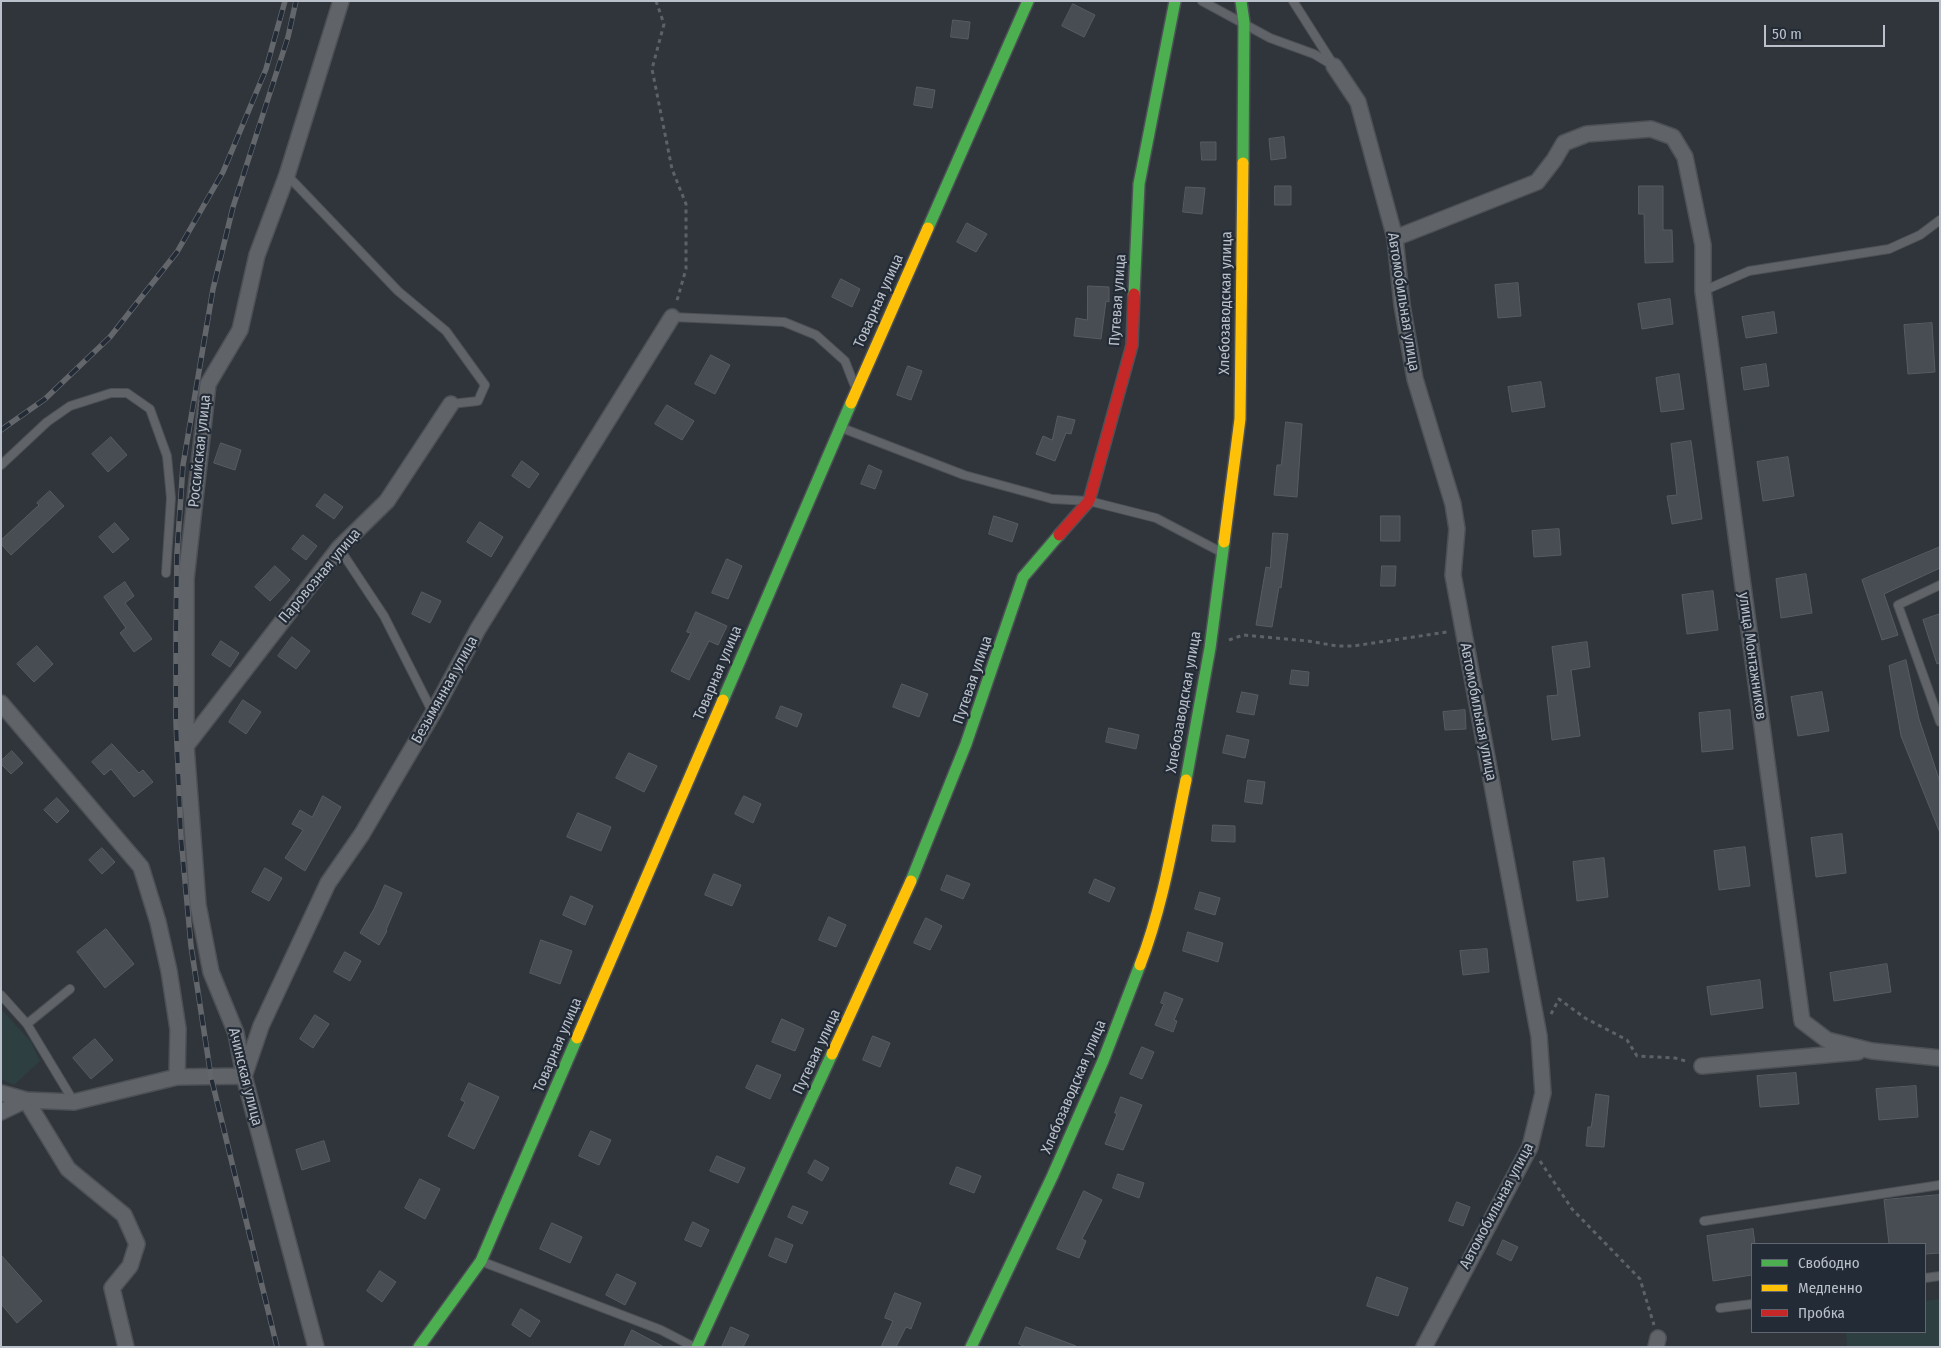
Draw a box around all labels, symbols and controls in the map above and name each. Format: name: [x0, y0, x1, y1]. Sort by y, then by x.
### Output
scale bar: [1766, 15, 1887, 47]
text: 50 m: [1772, 25, 1802, 43]
street label: Хлебозаводская улица: [1216, 231, 1236, 375]
street label: Автомобильная улица: [1383, 231, 1423, 373]
street label: Товарная улица: [850, 251, 908, 351]
street label: Путевая улица: [1106, 253, 1130, 347]
street label: Российская улица: [185, 394, 215, 508]
street label: Паровозная улица: [275, 525, 365, 627]
street label: улица Монтажников: [1734, 591, 1770, 721]
street label: Товарная улица: [690, 623, 746, 723]
street label: Хлебозаводская улица: [1163, 630, 1205, 774]
street label: Безымянная улица: [408, 633, 482, 747]
street label: Путевая улица: [949, 634, 997, 726]
street label: Автомобильная улица: [1456, 642, 1500, 782]
street label: Товарная улица: [530, 995, 586, 1095]
street label: Путевая улица: [789, 1006, 845, 1098]
street label: Хлебозаводская улица: [1038, 1017, 1110, 1157]
street label: Ачинская улица: [224, 1026, 266, 1128]
street label: Автомобильная улица: [1456, 1140, 1538, 1272]
legend: [1751, 1243, 1926, 1333]
text: Свободно: [1798, 1254, 1860, 1272]
text: Медленно: [1798, 1279, 1863, 1297]
text: Пробка: [1798, 1304, 1845, 1322]

